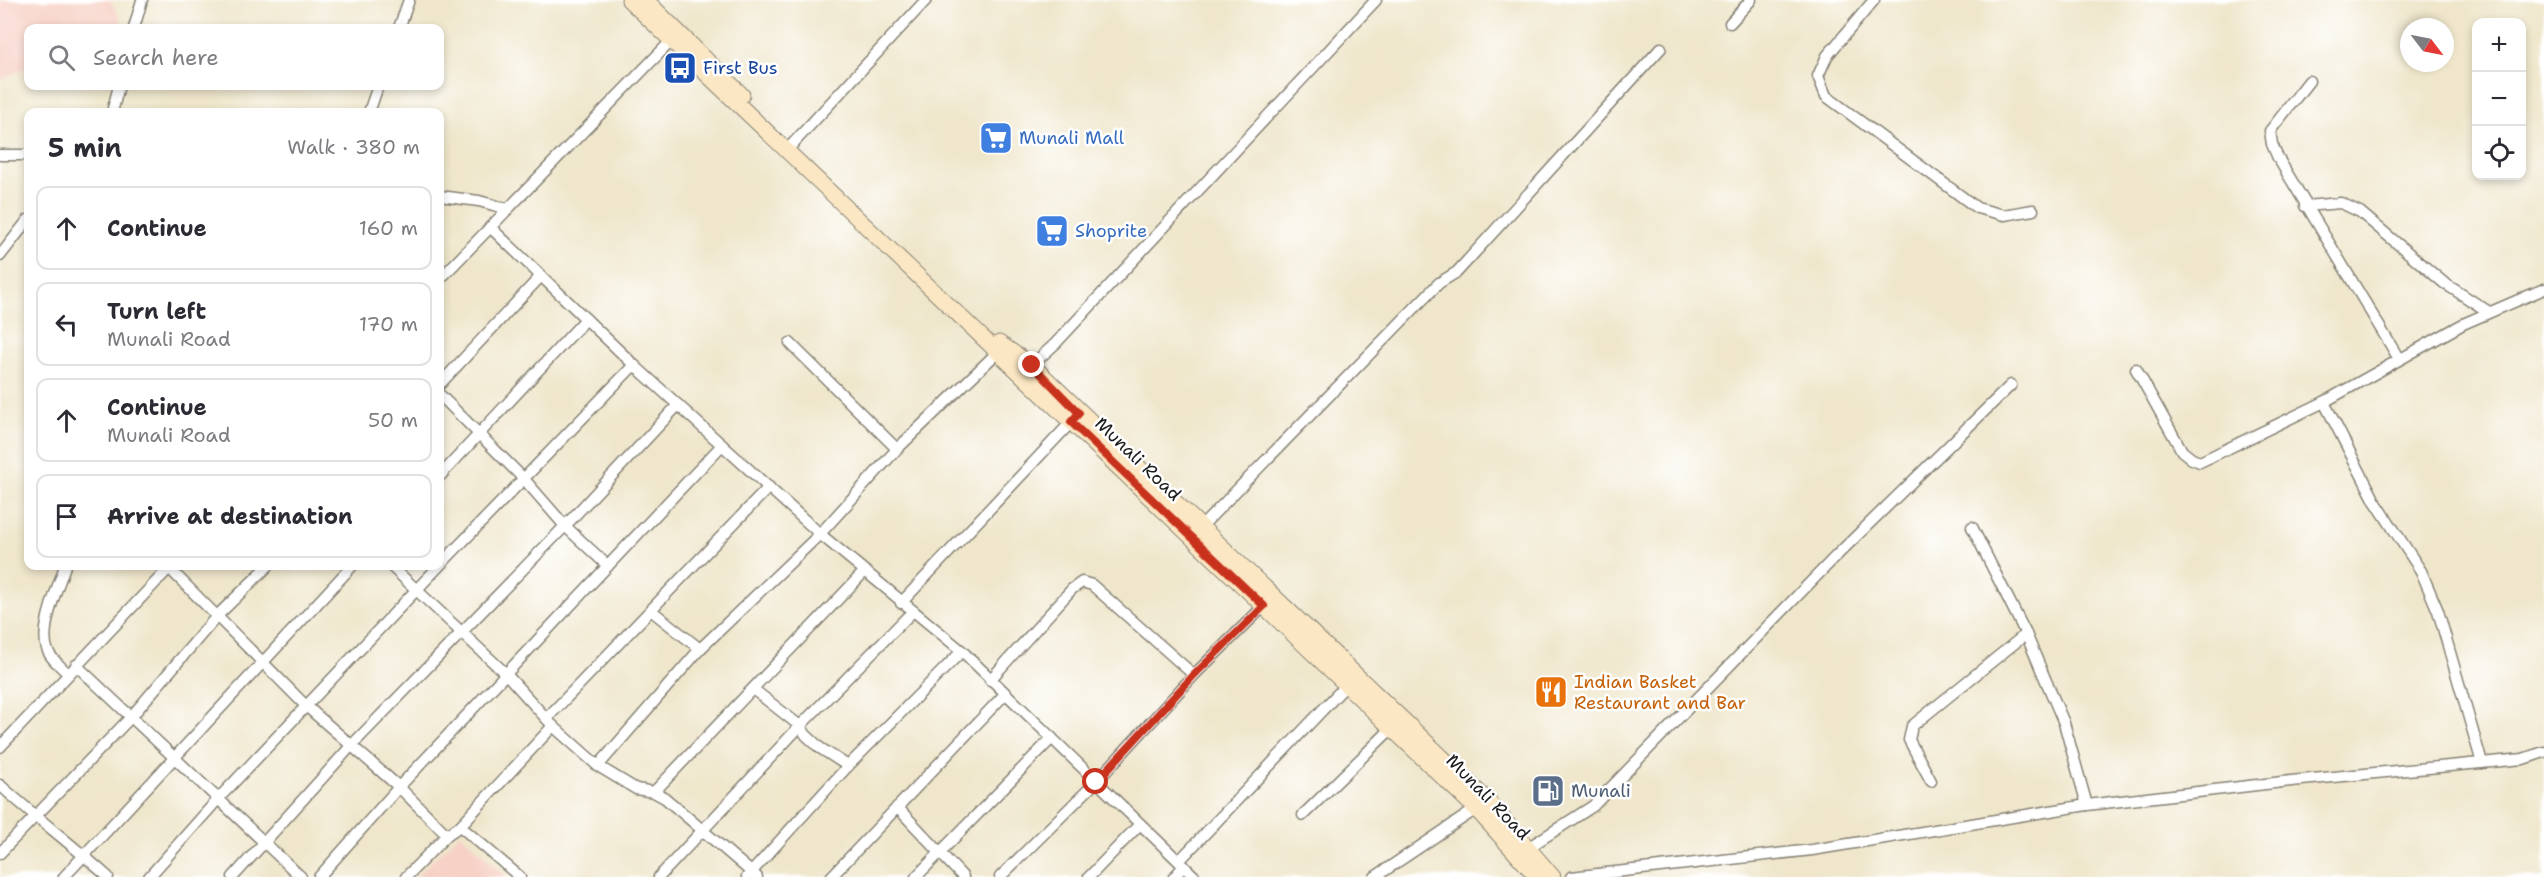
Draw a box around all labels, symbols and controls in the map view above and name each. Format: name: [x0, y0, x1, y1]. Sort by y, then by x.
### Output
north arrow: [2400, 18, 2454, 72]
map controls: [2472, 18, 2526, 180]
button: +: [2472, 18, 2526, 72]
search box: [24, 24, 444, 90]
icon: search: [45, 41, 78, 74]
text: Search here: [93, 43, 219, 72]
bus stop icon: First Bus: [662, 50, 698, 86]
place label: First Bus: [703, 56, 778, 80]
button: −: [2472, 72, 2526, 126]
supermarket icon: Munali Mall: [978, 120, 1014, 156]
place label: Munali Mall: [1019, 126, 1125, 150]
button: locate: [2472, 126, 2526, 180]
text: 5 min: [48, 130, 122, 165]
text: Walk · 380 m: [287, 134, 420, 160]
icon: ahead: [50, 212, 83, 245]
supermarket icon: Shoprite: [1034, 213, 1070, 249]
text: Continue: [107, 214, 207, 243]
text: 160 m: [359, 215, 418, 241]
place label: Shoprite: [1075, 219, 1147, 243]
text: Turn left: [107, 297, 206, 326]
icon: left: [50, 308, 83, 341]
text: 170 m: [359, 311, 418, 337]
text: Munali Road: [107, 326, 231, 352]
route end: [1018, 351, 1044, 377]
text: Continue: [107, 393, 207, 422]
icon: ahead: [50, 404, 83, 437]
text: 50 m: [368, 407, 418, 433]
street label: Munali Road: [1090, 412, 1186, 506]
text: Munali Road: [107, 422, 231, 448]
icon: arrive: [50, 500, 83, 533]
text: Arrive at destination: [107, 502, 353, 531]
place label: Indian Basket Restaurant and Bar: [1574, 670, 1746, 715]
restaurant icon: Indian Basket Restaurant and Bar: [1533, 674, 1569, 710]
street label: Munali Road: [1441, 749, 1535, 845]
route start: [1082, 768, 1108, 794]
fuel station icon: Munali: [1530, 773, 1566, 809]
place label: Munali: [1571, 779, 1631, 803]

